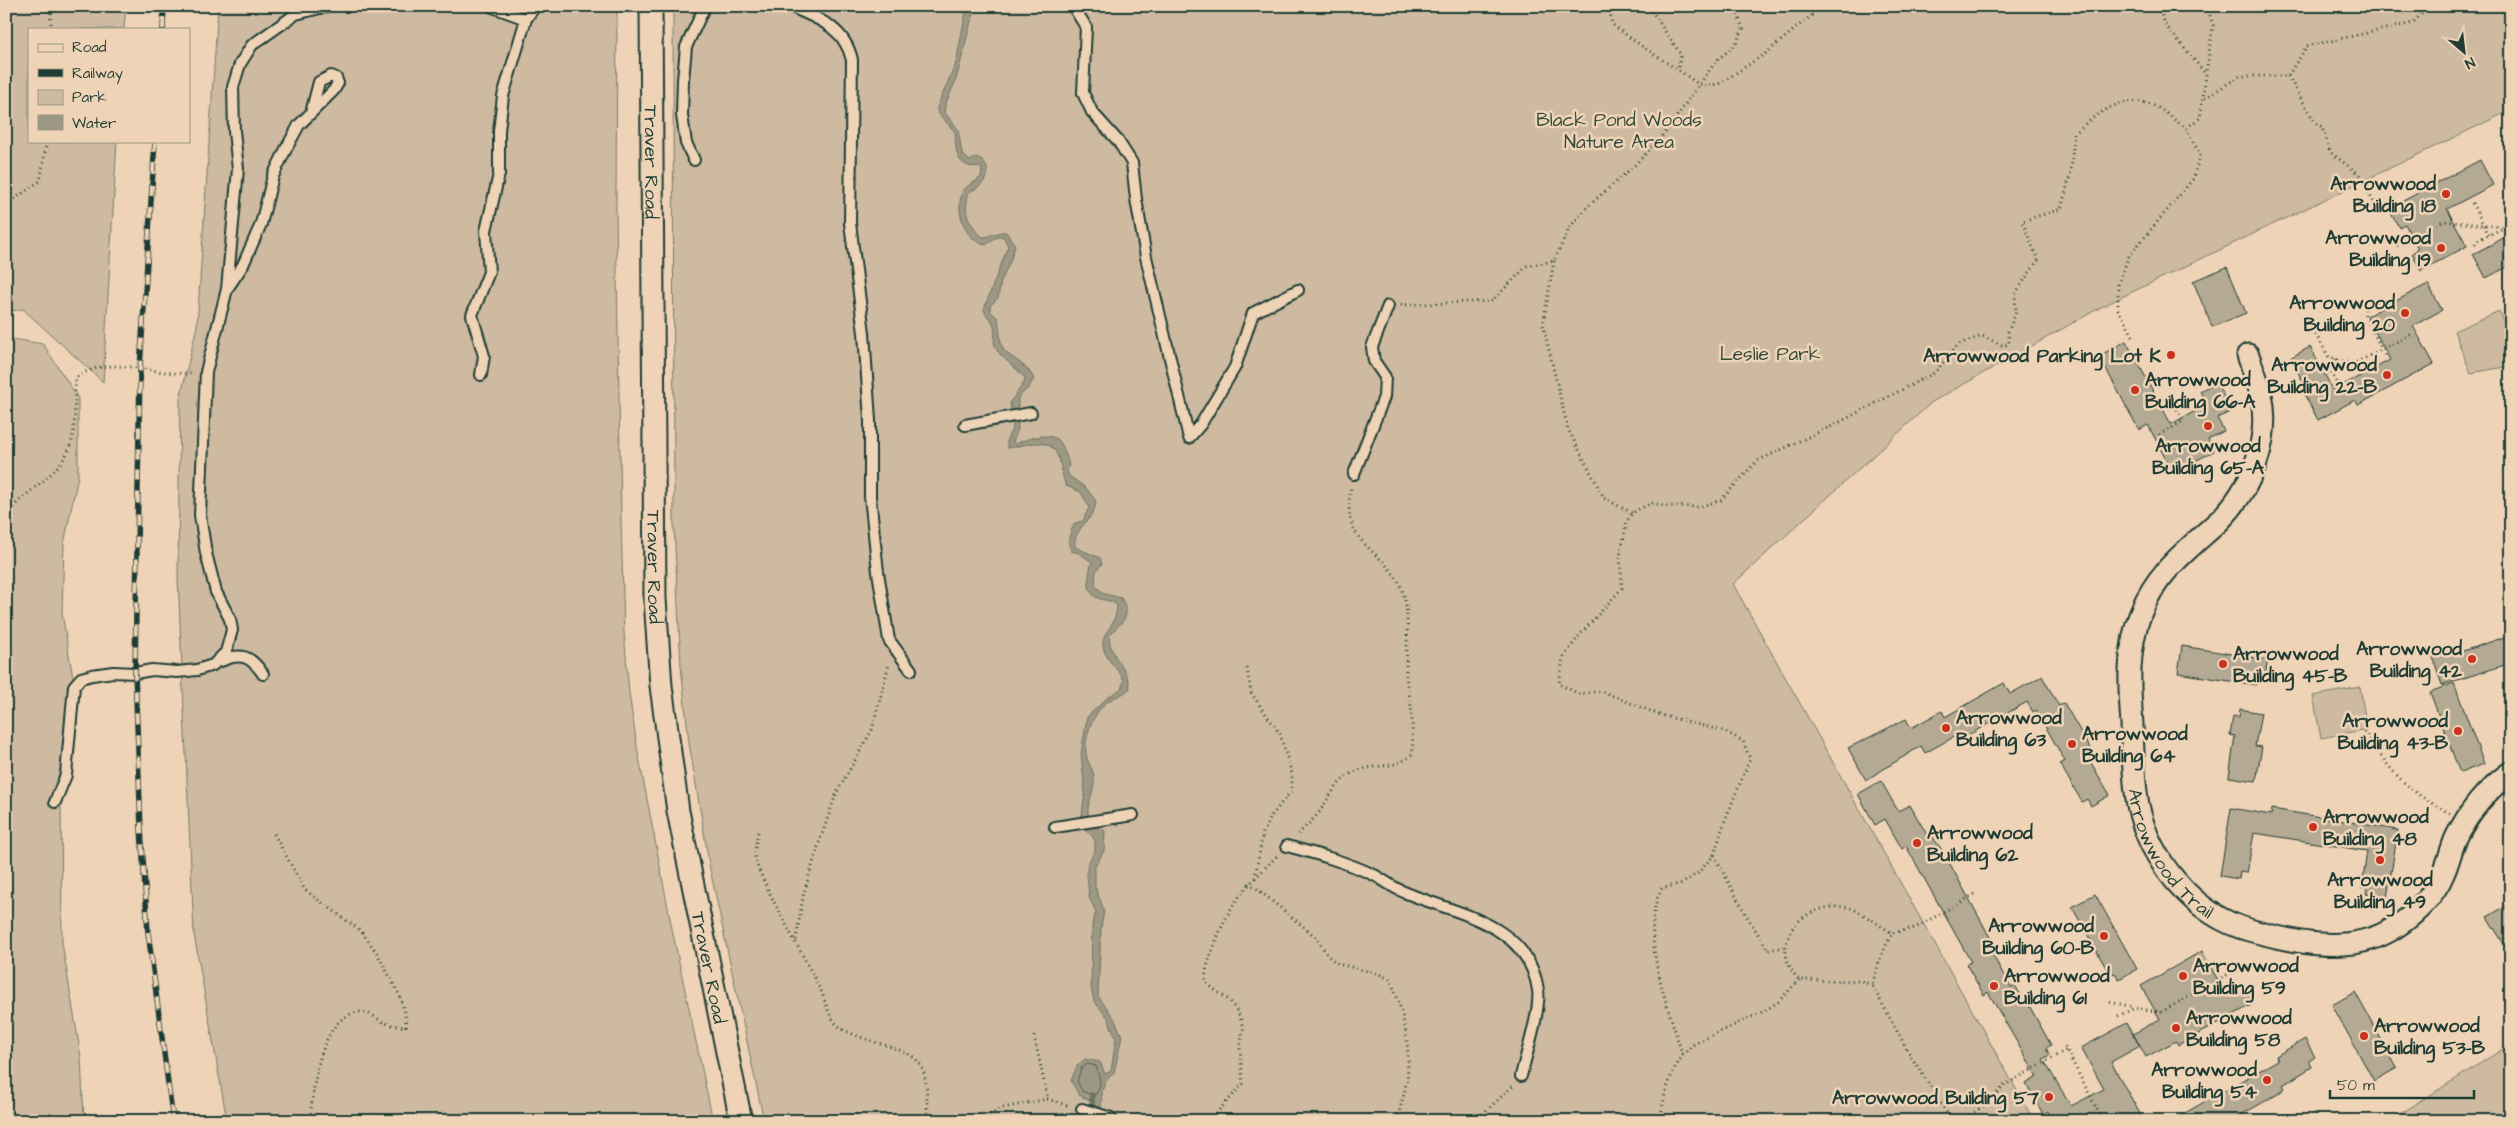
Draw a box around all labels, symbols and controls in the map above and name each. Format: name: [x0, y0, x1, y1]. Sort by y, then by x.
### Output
legend: [28, 28, 190, 142]
north arrow: [2440, 28, 2490, 78]
text: Road: [72, 37, 107, 58]
text: N: [2461, 52, 2478, 74]
text: Railway: [72, 63, 123, 85]
text: Park: [72, 87, 107, 108]
street label: Traver Road: [637, 105, 664, 219]
park label: Black Pond Woods Nature Area: [1536, 107, 1702, 156]
text: Water: [72, 113, 116, 134]
place label: Arrowwood Building 18: [2330, 171, 2437, 221]
marker: Arrowwood Building 18: [2440, 188, 2452, 200]
place label: Arrowwood Building 19: [2325, 225, 2431, 275]
marker: Arrowwood Building 19: [2435, 242, 2447, 254]
place label: Arrowwood Building 20: [2289, 290, 2395, 340]
marker: Arrowwood Building 20: [2399, 307, 2411, 319]
park label: Leslie Park: [1720, 341, 1821, 368]
place label: Arrowwood Parking Lot K: [1923, 343, 2161, 371]
marker: Arrowwood Parking Lot K: [2165, 349, 2177, 361]
place label: Arrowwood Building 22-B: [2267, 352, 2377, 402]
place label: Arrowwood Building 66-A: [2145, 367, 2256, 417]
marker: Arrowwood Building 22-B: [2381, 369, 2393, 381]
marker: Arrowwood Building 66-A: [2129, 384, 2141, 396]
marker: Arrowwood Building 65-A: [2202, 420, 2214, 432]
place label: Arrowwood Building 65-A: [2152, 433, 2265, 483]
street label: Traver Road: [639, 510, 669, 625]
place label: Arrowwood Building 42: [2356, 636, 2462, 686]
place label: Arrowwood Building 45-B: [2233, 641, 2348, 691]
marker: Arrowwood Building 42: [2466, 653, 2478, 665]
marker: Arrowwood Building 45-B: [2217, 658, 2229, 670]
place label: Arrowwood Building 63: [1956, 705, 2062, 755]
place label: Arrowwood Building 43-B: [2337, 708, 2448, 758]
place label: Arrowwood Building 64: [2082, 721, 2188, 771]
marker: Arrowwood Building 63: [1940, 722, 1952, 734]
marker: Arrowwood Building 43-B: [2452, 725, 2464, 737]
marker: Arrowwood Building 64: [2066, 738, 2078, 750]
street label: Arrowwood Trail: [2121, 787, 2219, 926]
place label: Arrowwood Building 48: [2323, 804, 2429, 854]
place label: Arrowwood Building 62: [1927, 820, 2033, 870]
marker: Arrowwood Building 48: [2307, 821, 2319, 833]
marker: Arrowwood Building 62: [1911, 837, 1923, 849]
marker: Arrowwood Building 49: [2374, 854, 2386, 866]
place label: Arrowwood Building 49: [2327, 867, 2433, 917]
street label: Traver Road: [684, 909, 733, 1026]
place label: Arrowwood Building 60-B: [1982, 913, 2094, 963]
marker: Arrowwood Building 60-B: [2098, 930, 2110, 942]
place label: Arrowwood Building 59: [2193, 953, 2299, 1003]
place label: Arrowwood Building 61: [2004, 963, 2110, 1013]
marker: Arrowwood Building 59: [2177, 970, 2189, 982]
marker: Arrowwood Building 61: [1988, 980, 2000, 992]
place label: Arrowwood Building 58: [2186, 1005, 2292, 1055]
place label: Arrowwood Building 53-B: [2374, 1013, 2486, 1063]
marker: Arrowwood Building 58: [2170, 1022, 2182, 1034]
marker: Arrowwood Building 53-B: [2358, 1030, 2370, 1042]
place label: Arrowwood Building 54: [2151, 1057, 2257, 1107]
scale bar: [2330, 1067, 2473, 1099]
marker: Arrowwood Building 54: [2261, 1074, 2273, 1086]
text: 50 m: [2337, 1075, 2375, 1096]
place label: Arrowwood Building 57: [1832, 1085, 2039, 1113]
marker: Arrowwood Building 57: [2043, 1091, 2055, 1103]

